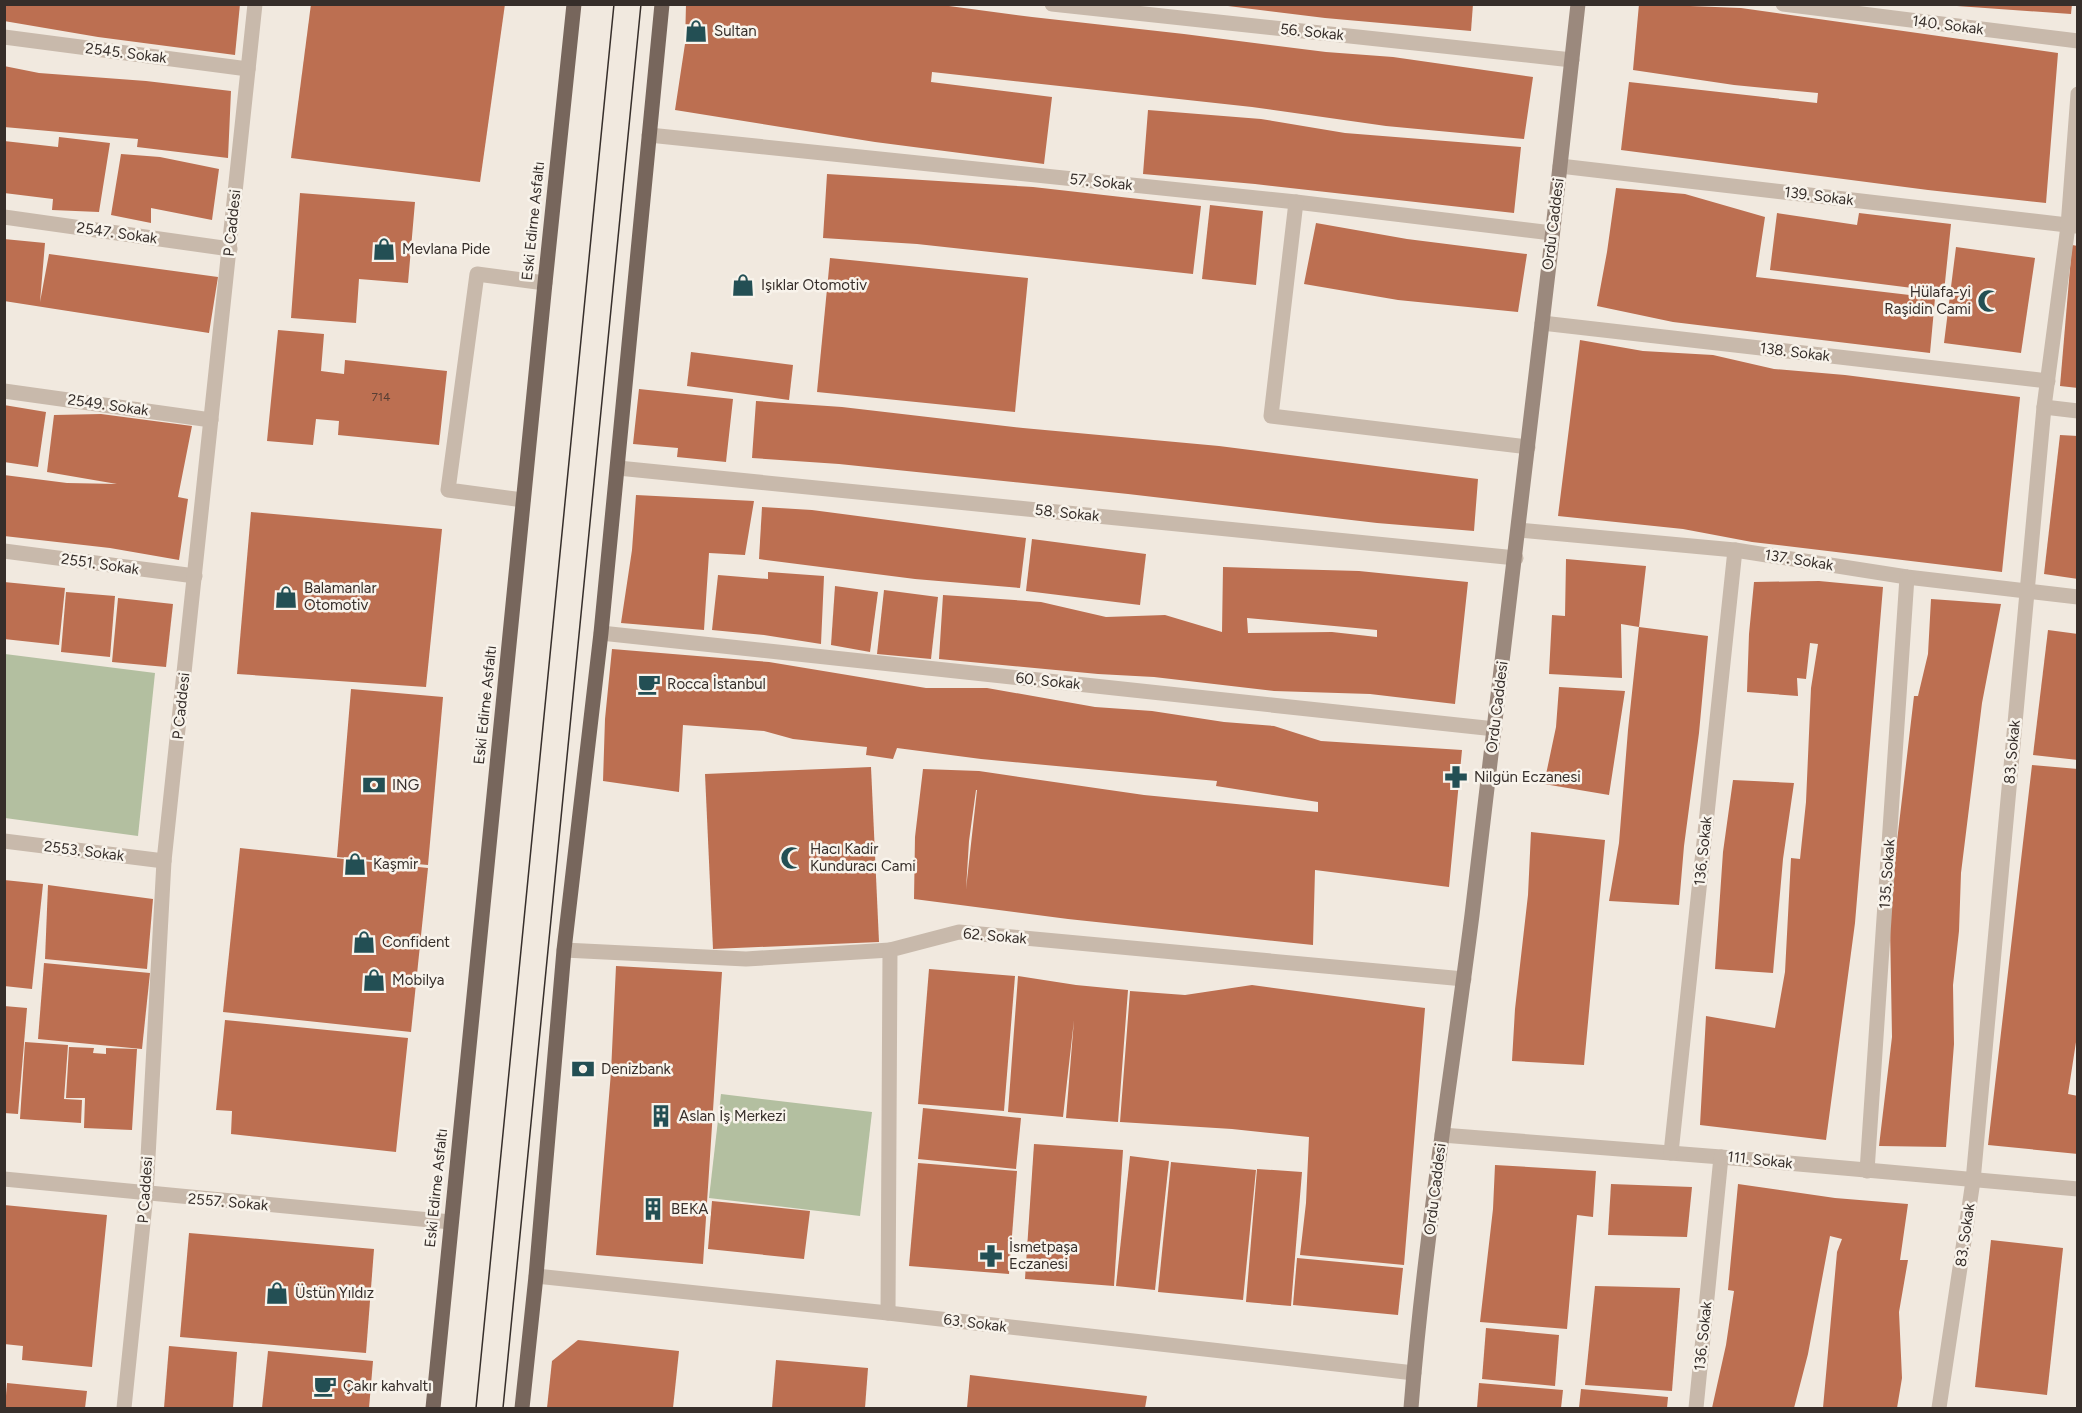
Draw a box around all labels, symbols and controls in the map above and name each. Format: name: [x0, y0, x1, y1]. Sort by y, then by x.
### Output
street label: 140. Sokak: [1911, 12, 1985, 38]
shop icon: Sultan: [683, 18, 709, 44]
street label: 56. Sokak: [1279, 20, 1345, 44]
place label: Sultan: [714, 22, 757, 40]
street label: 2545. Sokak: [84, 39, 168, 67]
street label: Eski Edirne Asfaltı: [518, 161, 548, 281]
street label: 57. Sokak: [1069, 170, 1134, 194]
street label: Ordu Caddesi: [1538, 177, 1568, 271]
street label: 139. Sokak: [1783, 183, 1855, 209]
street label: P Caddesi: [220, 189, 244, 257]
street label: 2547. Sokak: [76, 218, 159, 248]
shop icon: Mevlana Pide: [371, 236, 397, 262]
place label: Mevlana Pide: [402, 240, 490, 258]
shop icon: Işıklar Otomotiv: [730, 272, 756, 298]
place label: Işıklar Otomotiv: [761, 276, 867, 294]
place label: Hülafa-yi Raşidin Cami: [1884, 283, 1971, 318]
mosque icon: Hülafa-yi Raşidin Cami: [1976, 288, 2002, 314]
street label: 138. Sokak: [1759, 339, 1832, 365]
street label: 2549. Sokak: [66, 390, 150, 420]
house number: 714: [372, 390, 391, 404]
street label: 58. Sokak: [1034, 501, 1101, 525]
street label: 137. Sokak: [1763, 546, 1835, 574]
street label: 2551. Sokak: [60, 550, 141, 578]
place label: Balamanlar Otomotiv: [304, 579, 377, 614]
shop icon: Balamanlar Otomotiv: [273, 584, 299, 610]
street label: Eski Edirne Asfaltı: [470, 645, 500, 765]
street label: Ordu Caddesi: [1482, 660, 1512, 754]
street label: 60. Sokak: [1015, 669, 1082, 693]
cafe icon: Rocca İstanbul: [636, 671, 662, 697]
street label: P Caddesi: [169, 672, 193, 740]
place label: Rocca İstanbul: [667, 675, 766, 693]
street label: 83. Sokak: [2000, 719, 2024, 785]
pharmacy icon: Nilgün Eczanesi: [1443, 764, 1469, 790]
place label: Nilgün Eczanesi: [1474, 768, 1581, 786]
bank icon: ING: [361, 772, 387, 798]
place label: ING: [392, 776, 419, 794]
street label: 136. Sokak: [1690, 815, 1716, 887]
street label: 2553. Sokak: [43, 837, 126, 865]
street label: 135. Sokak: [1876, 838, 1898, 909]
place label: Hacı Kadir Kunduracı Cami: [810, 840, 916, 875]
mosque icon: Hacı Kadir Kunduracı Cami: [779, 845, 805, 871]
shop icon: Kaşmir: [342, 851, 368, 877]
place label: Kaşmir: [373, 855, 418, 873]
street label: 62. Sokak: [963, 924, 1028, 948]
shop icon: Confident: [351, 929, 377, 955]
place label: Confident: [382, 933, 450, 951]
shop icon: Mobilya: [361, 967, 387, 993]
place label: Mobilya: [392, 971, 444, 989]
bank icon: Denizbank: [570, 1056, 596, 1082]
place label: Denizbank: [601, 1060, 672, 1078]
building icon: Aslan İş Merkezi: [648, 1103, 674, 1129]
place label: Aslan İş Merkezi: [679, 1107, 786, 1125]
street label: Eski Edirne Asfaltı: [421, 1128, 451, 1248]
street label: Ordu Caddesi: [1420, 1142, 1450, 1236]
street label: 111. Sokak: [1727, 1148, 1794, 1172]
street label: P Caddesi: [134, 1156, 156, 1224]
street label: 2557. Sokak: [187, 1190, 270, 1215]
building icon: BEKA: [640, 1196, 666, 1222]
place label: BEKA: [671, 1200, 708, 1218]
street label: 83. Sokak: [1952, 1201, 1978, 1268]
place label: İsmetpaşa Eczanesi: [1009, 1238, 1078, 1273]
pharmacy icon: İsmetpaşa Eczanesi: [978, 1243, 1004, 1269]
shop icon: Üstün Yıldız: [264, 1280, 290, 1306]
place label: Üstün Yıldız: [295, 1284, 374, 1302]
street label: 136. Sokak: [1690, 1300, 1716, 1372]
street label: 63. Sokak: [942, 1310, 1008, 1336]
cafe icon: Çakır kahvaltı: [312, 1373, 338, 1399]
place label: Çakır kahvaltı: [343, 1377, 432, 1395]

